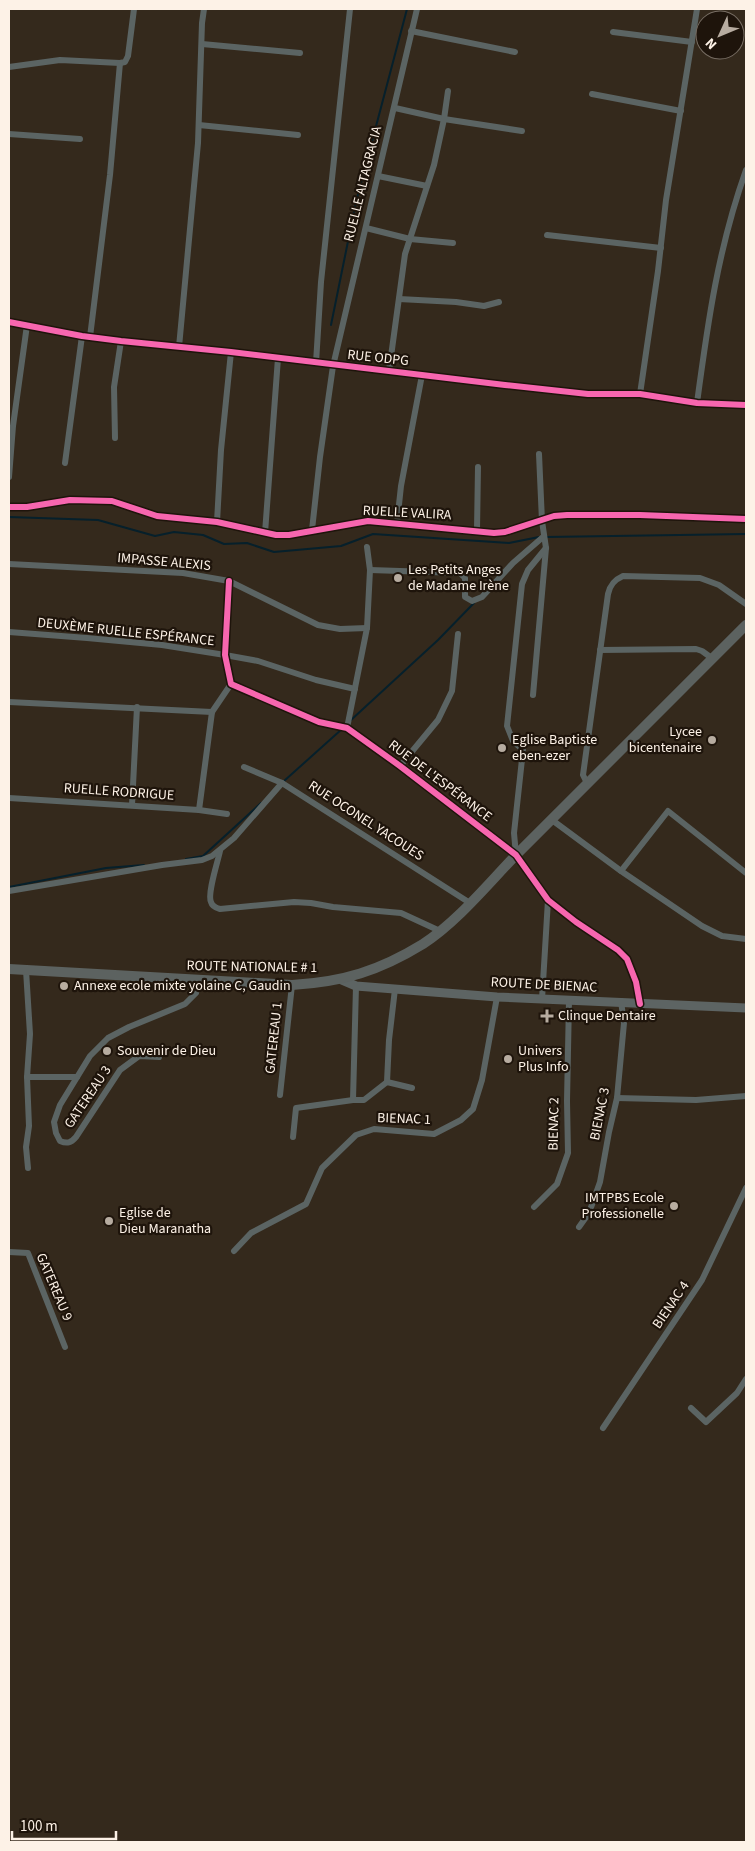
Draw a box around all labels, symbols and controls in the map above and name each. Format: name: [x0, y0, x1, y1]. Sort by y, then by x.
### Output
north arrow: [695, 10, 745, 60]
text: N: [701, 33, 722, 54]
street label: RUELLE ALTAGRACIA: [339, 124, 387, 244]
street label: RUE ODPG: [346, 345, 410, 371]
street label: RUELLE VALIRA: [362, 501, 452, 525]
street label: IMPASSE ALEXIS: [116, 548, 212, 576]
place label: Les Petits Anges de Madame Irène: [408, 560, 509, 596]
marker: Les Petits Anges de Madame Irène: [392, 572, 404, 584]
street label: DEUXÈME RUELLE ESPÉRANCE: [36, 613, 216, 651]
place label: Lycee bicentenaire: [629, 722, 702, 758]
place label: Eglise Baptiste eben-ezer: [512, 730, 597, 766]
marker: Lycee bicentenaire: [706, 734, 718, 746]
street label: RUE DE L'ESPÉRANCE: [384, 735, 496, 827]
marker: Eglise Baptiste eben-ezer: [496, 742, 508, 754]
street label: RUE OCONEL YACOUES: [304, 776, 428, 866]
street label: RUELLE RODRIGUE: [63, 778, 175, 806]
street label: ROUTE NATIONALE # 1: [186, 956, 318, 978]
street label: ROUTE DE BIENAC: [490, 972, 598, 998]
place label: Annexe ecole mixte yolaine C, Gaudin: [74, 976, 291, 996]
marker: Annexe ecole mixte yolaine C, Gaudin: [58, 980, 70, 992]
street label: GATEREAU 1: [260, 1001, 288, 1075]
place label: Clinque Dentaire: [558, 1006, 656, 1026]
marker: Clinque Dentaire: [540, 1009, 554, 1023]
place label: Souvenir de Dieu: [117, 1041, 216, 1061]
place label: Univers Plus Info: [518, 1041, 569, 1077]
marker: Souvenir de Dieu: [101, 1045, 113, 1057]
marker: Univers Plus Info: [502, 1053, 514, 1065]
street label: GATEREAU 3: [60, 1062, 116, 1132]
street label: BIENAC 3: [585, 1086, 615, 1142]
street label: BIENAC 2: [544, 1097, 564, 1151]
street label: BIENAC 1: [377, 1108, 431, 1130]
place label: IMTPBS Ecole Professionelle: [581, 1188, 664, 1224]
marker: IMTPBS Ecole Professionelle: [668, 1200, 680, 1212]
place label: Eglise de Dieu Maranatha: [119, 1203, 211, 1239]
marker: Eglise de Dieu Maranatha: [103, 1215, 115, 1227]
street label: GATEREAU 9: [31, 1250, 77, 1324]
street label: BIENAC 4: [648, 1277, 694, 1333]
scale bar: [12, 1808, 116, 1840]
text: 100 m: [20, 1816, 58, 1837]

